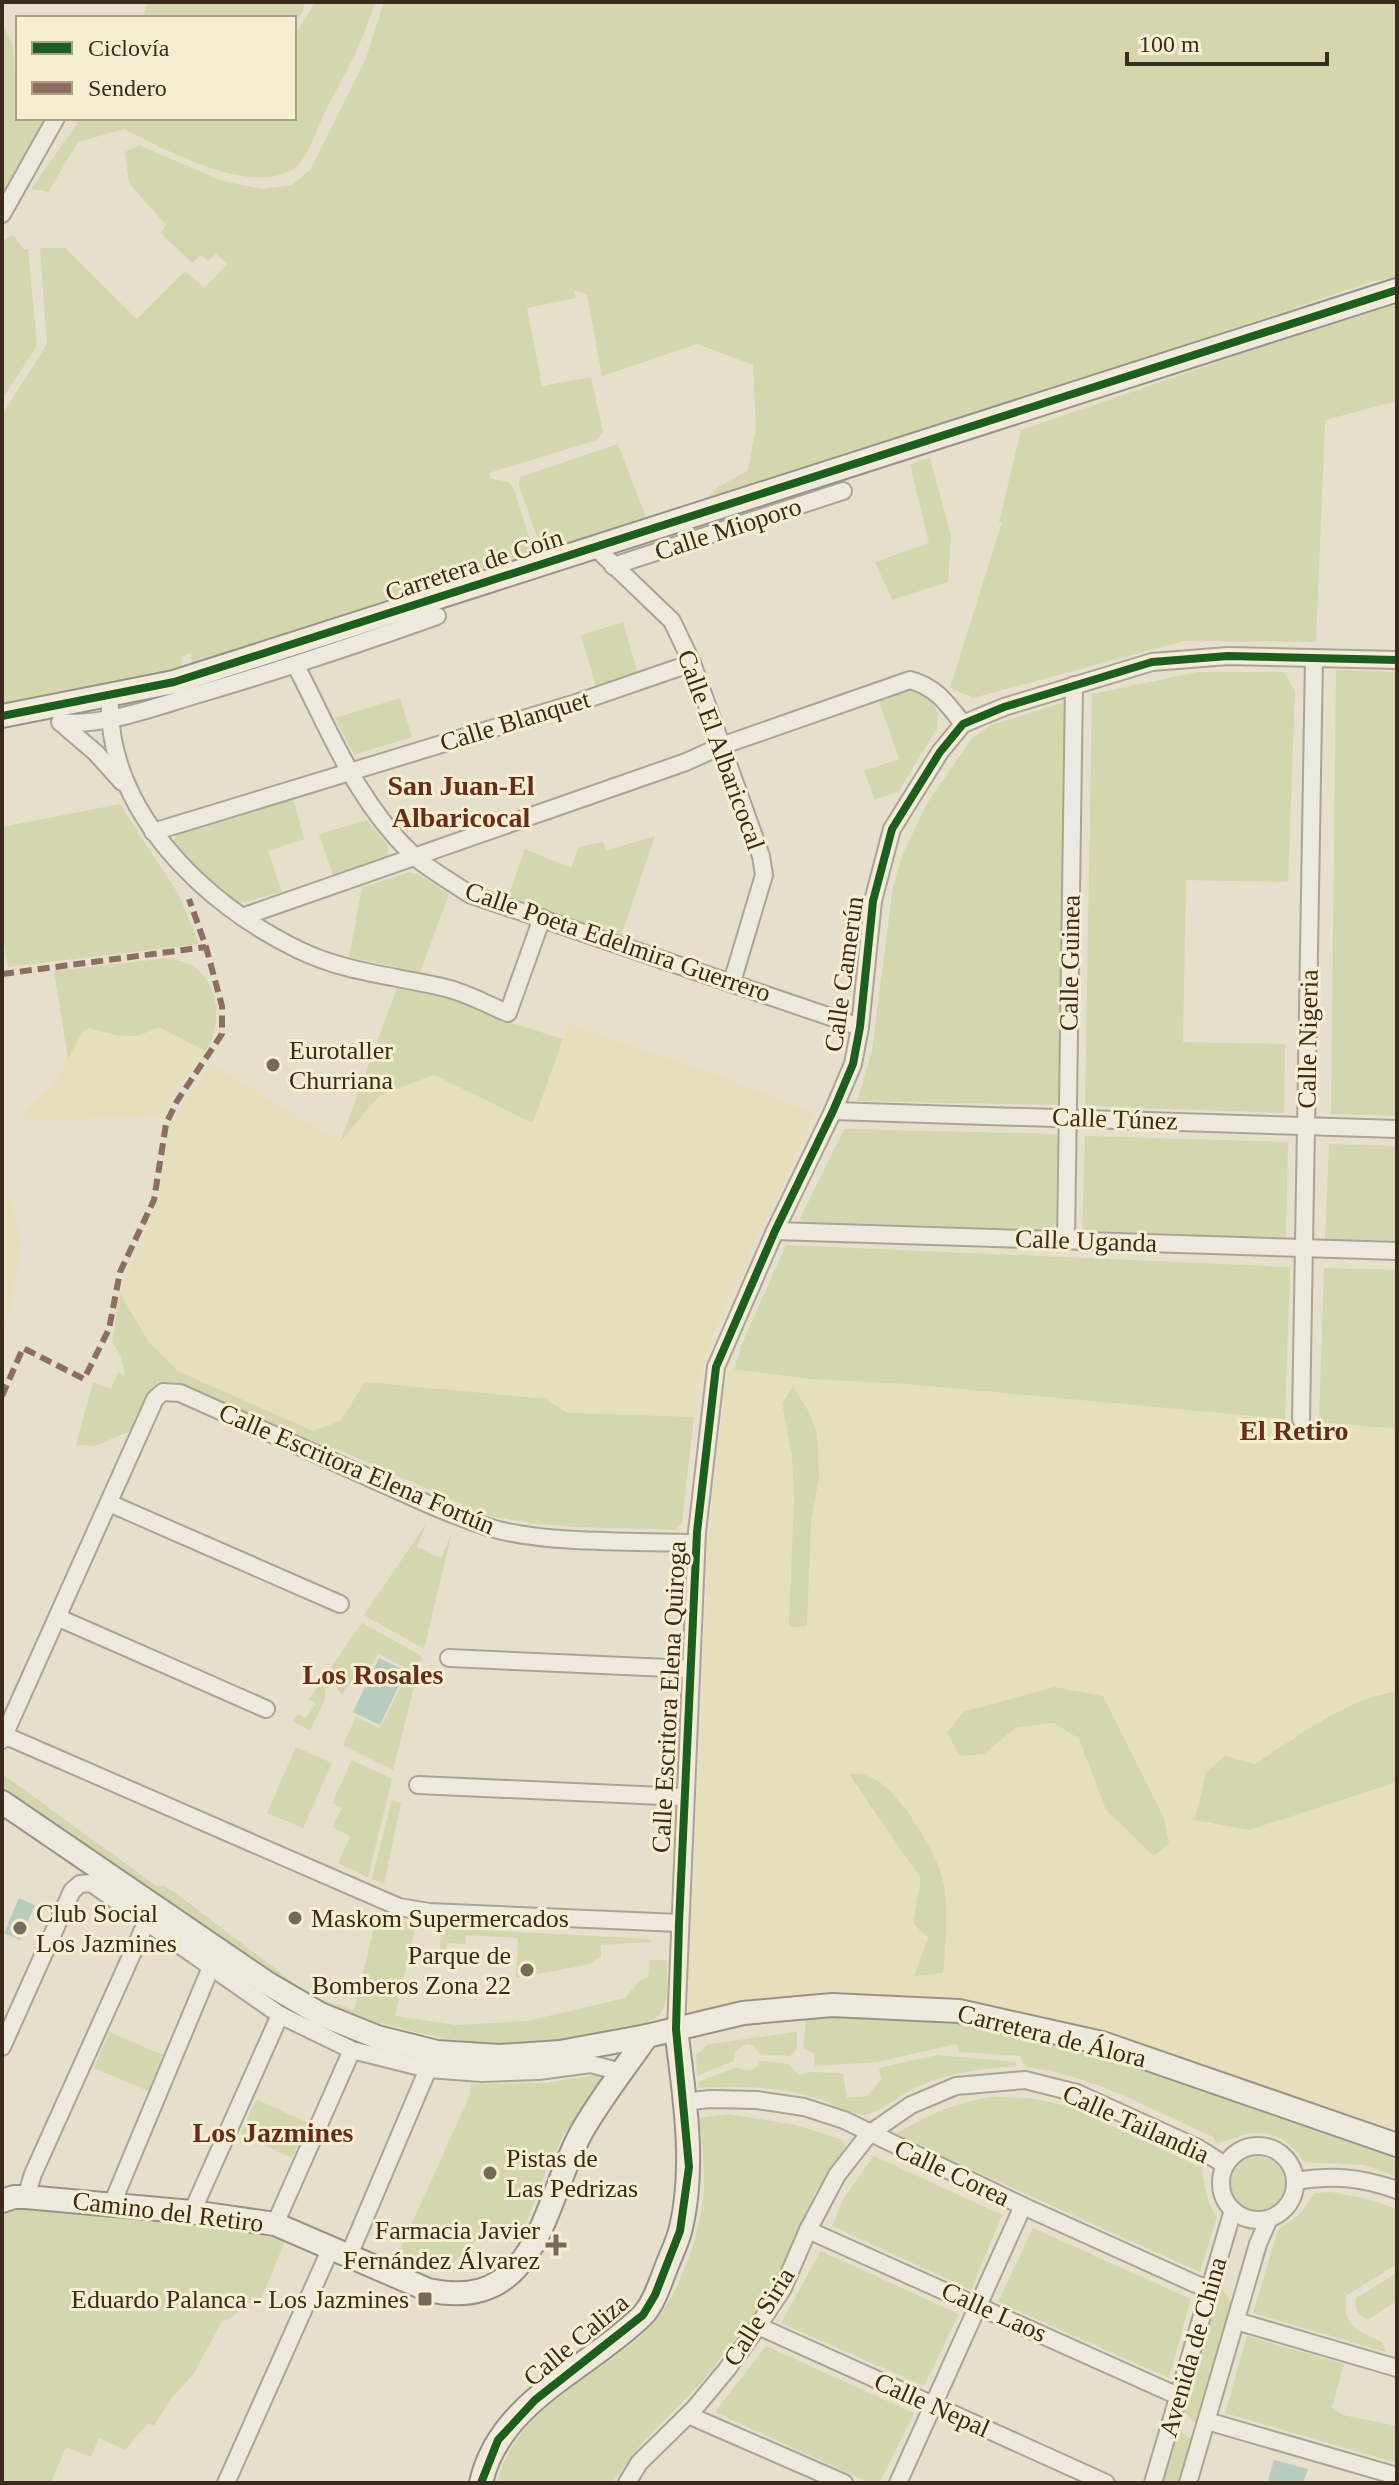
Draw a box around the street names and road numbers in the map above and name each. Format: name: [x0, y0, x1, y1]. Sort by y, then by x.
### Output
street label: Calle Mioporo: [651, 492, 805, 566]
street label: Carretera de Coín: [382, 523, 566, 607]
street label: Calle El Albaricocal: [671, 646, 771, 854]
street label: Calle Blanquet: [437, 684, 594, 758]
street label: Calle Poeta Edelmira Guerrero: [461, 876, 775, 1008]
street label: Calle Camerún: [819, 894, 869, 1054]
street label: Calle Guinea: [1054, 894, 1086, 1031]
street label: Calle Nigeria: [1292, 969, 1324, 1109]
street label: Calle Túnez: [1052, 1102, 1178, 1136]
street label: Calle Uganda: [1014, 1224, 1158, 1258]
street label: Calle Escritora Elena Fortún: [215, 1398, 499, 1540]
street label: Calle Escritora Elena Quiroga: [646, 1540, 692, 1854]
street label: Carretera de Álora: [955, 1999, 1150, 2074]
street label: Calle Tailandia: [1058, 2079, 1214, 2169]
street label: Calle Corea: [890, 2134, 1014, 2212]
street label: Camino del Retiro: [71, 2186, 265, 2238]
street label: Avenida de China: [1153, 2253, 1233, 2440]
street label: Calle Siria: [717, 2262, 801, 2372]
street label: Calle Laos: [937, 2276, 1051, 2348]
street label: Calle Caliza: [518, 2288, 635, 2392]
street label: Calle Nepal: [870, 2367, 994, 2443]

